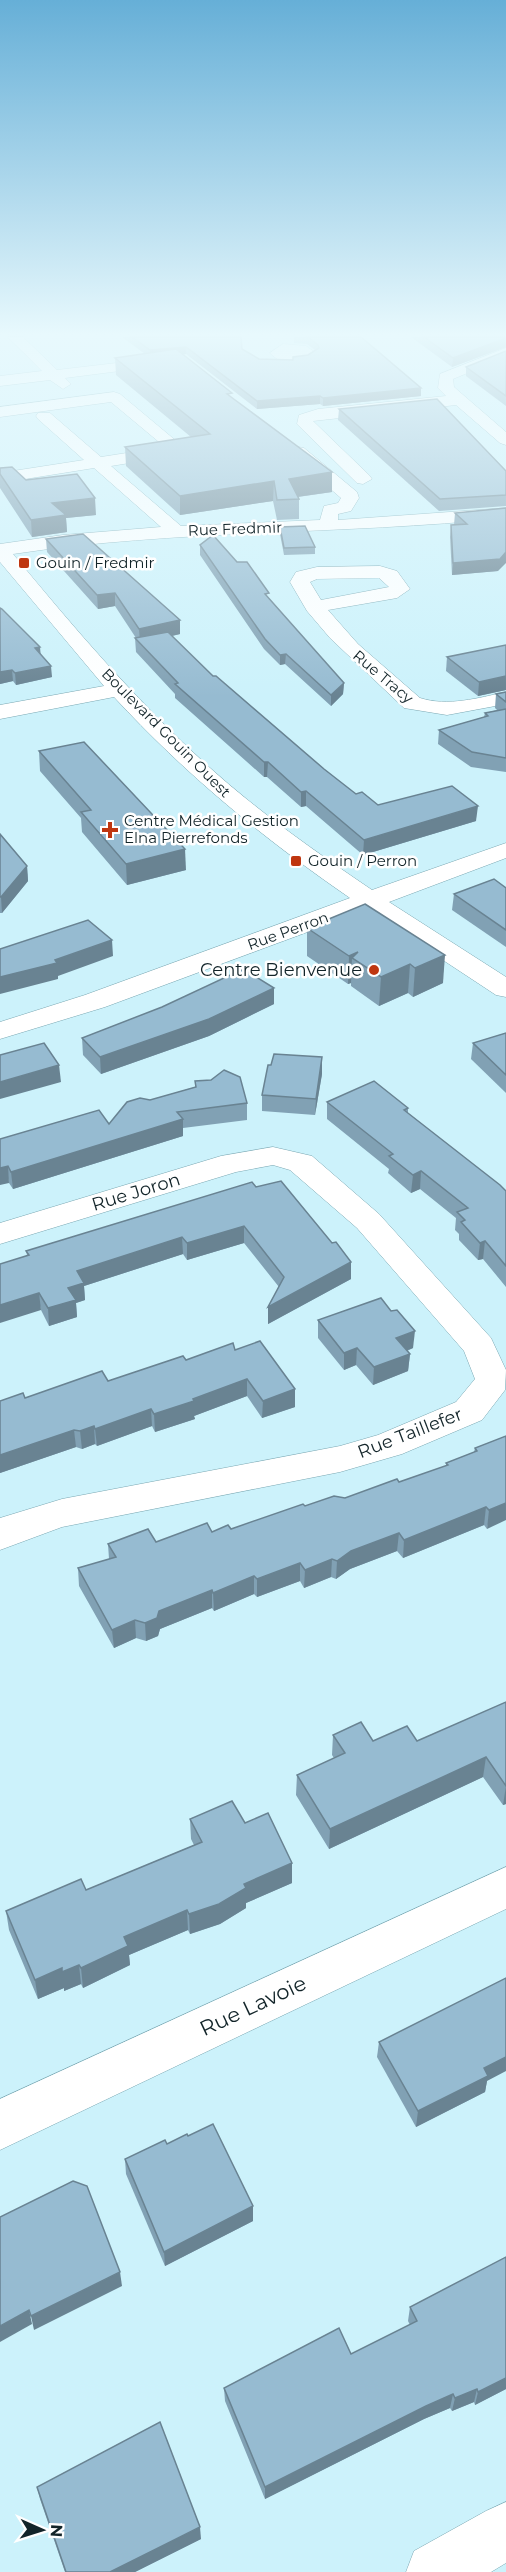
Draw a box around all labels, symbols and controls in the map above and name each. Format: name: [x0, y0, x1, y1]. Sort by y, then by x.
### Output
street label: Rue Fredmir: [188, 517, 282, 540]
place label: Gouin / Fredmir: [36, 553, 155, 572]
marker: Gouin / Fredmir: [17, 556, 31, 570]
street label: Rue Tracy: [349, 646, 418, 708]
street label: Boulevard Gouin Ouest: [98, 664, 235, 801]
place label: Centre Médical Gestion Elna Pierrefonds: [124, 811, 299, 847]
marker: Centre Médical Gestion Elna Pierrefonds: [101, 821, 119, 839]
place label: Gouin / Perron: [308, 851, 417, 870]
marker: Gouin / Perron: [289, 854, 303, 868]
street label: Rue Perron: [245, 907, 331, 954]
place label: Centre Bienvenue: [200, 959, 362, 981]
marker: Centre Bienvenue: [367, 963, 381, 977]
street label: Rue Joron: [89, 1168, 183, 1216]
street label: Rue Taillefer: [354, 1403, 466, 1463]
street label: Rue Lavoie: [196, 1970, 310, 2041]
north arrow: [12, 2500, 72, 2560]
text: N: [47, 2524, 66, 2538]

